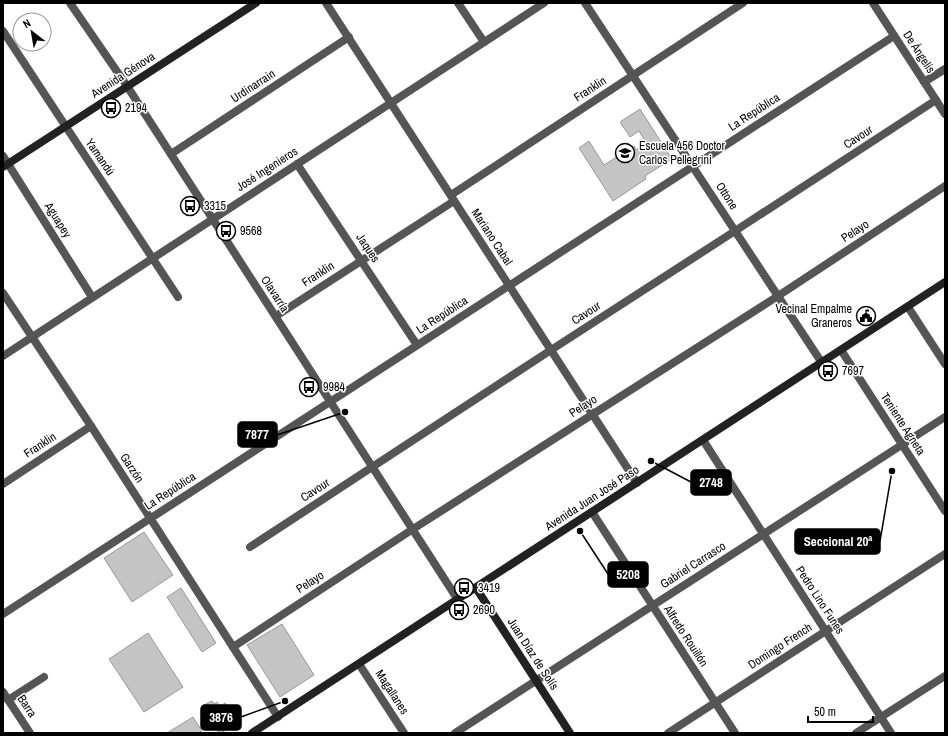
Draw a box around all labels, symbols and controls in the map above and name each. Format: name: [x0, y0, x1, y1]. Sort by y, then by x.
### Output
north arrow: [12, 12, 52, 52]
text: N: [20, 16, 33, 31]
street label: De Ángelis: [899, 28, 939, 76]
street label: Avenida Génova: [87, 48, 158, 102]
street label: Urdinarrain: [228, 66, 278, 106]
street label: Franklin: [571, 73, 609, 105]
street label: La República: [725, 89, 783, 135]
bus stop icon: 2194: [100, 97, 122, 119]
place label: 2194: [125, 100, 147, 116]
street label: Cavour: [840, 121, 876, 152]
street label: Yamandú: [82, 135, 118, 179]
place label: Escuela 456 Doctor Carlos Pellegrini: [639, 138, 726, 168]
school or university icon: Escuela 456 Doctor Carlos Pellegrini: [614, 142, 636, 164]
street label: José Ingenieros: [233, 143, 301, 195]
street label: Ottone: [712, 179, 742, 213]
bus stop icon: 3315: [179, 195, 201, 217]
street label: Aguapey: [40, 198, 75, 241]
place label: 3315: [204, 198, 226, 214]
street label: Mariano Cabal: [468, 206, 516, 268]
street label: Pelayo: [838, 216, 872, 246]
bus stop icon: 9568: [215, 220, 237, 242]
place label: 9568: [240, 223, 262, 239]
street label: Jaques: [352, 230, 384, 266]
street label: Franklin: [299, 258, 337, 290]
street label: Olavarría: [257, 273, 293, 316]
street label: La República: [413, 292, 471, 338]
street label: Cavour: [568, 297, 604, 328]
place label: Vecinal Empalme Graneros: [775, 301, 852, 331]
public building icon: Vecinal Empalme Graneros: [855, 305, 877, 327]
bus stop icon: 7697: [817, 360, 839, 382]
place label: 7697: [842, 363, 864, 379]
bus stop icon: 9984: [298, 376, 320, 398]
place label: 9984: [323, 379, 345, 395]
street label: Teniente Agneta: [877, 390, 929, 459]
street label: Pelayo: [566, 391, 600, 421]
callout: 7877: [238, 422, 277, 447]
text: 7877: [245, 426, 269, 443]
street label: Franklin: [21, 429, 59, 461]
street label: Garzón: [116, 450, 148, 486]
street label: Avenida Juan José Paso: [541, 462, 642, 535]
street label: La República: [141, 468, 199, 514]
callout: 2748: [691, 470, 731, 495]
street label: Cavour: [297, 474, 333, 505]
text: 2748: [699, 474, 723, 491]
callout: Seccional 20ª: [795, 529, 880, 554]
text: Seccional 20ª: [804, 533, 872, 550]
street label: Gabriel Carrasco: [657, 538, 729, 592]
callout: 5208: [608, 562, 648, 587]
street label: Pedro Lino Funes: [792, 563, 848, 637]
text: 5208: [616, 566, 640, 583]
street label: Pelayo: [293, 567, 327, 597]
bus stop icon: 3419: [453, 577, 475, 599]
place label: 3419: [478, 580, 500, 596]
bus stop icon: 2690: [448, 599, 470, 621]
street label: Alfredo Rouillón: [660, 601, 712, 670]
place label: 2690: [473, 602, 495, 618]
street label: Juan Díaz de Solís: [504, 615, 562, 693]
street label: Domingo French: [745, 619, 815, 673]
street label: Magallanes: [372, 667, 412, 718]
street label: Barra: [14, 692, 41, 721]
scale bar: [808, 698, 873, 724]
text: 50 m: [814, 704, 836, 720]
callout: 3876: [201, 705, 241, 730]
text: 3876: [209, 709, 233, 726]

